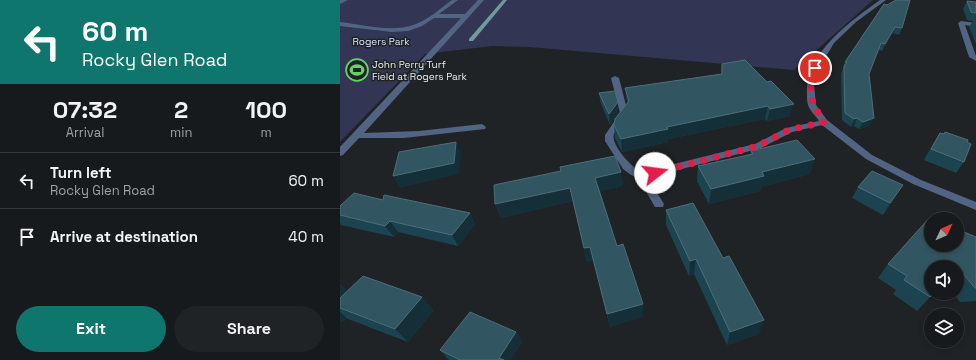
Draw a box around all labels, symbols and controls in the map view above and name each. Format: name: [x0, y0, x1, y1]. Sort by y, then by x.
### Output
text: 60 m: [82, 13, 148, 49]
icon: left: [16, 16, 68, 68]
park label: Rogers Park: [352, 35, 410, 48]
text: Rocky Glen Road: [82, 48, 227, 71]
pin: [798, 51, 832, 85]
sports icon: John Perry Turf Field at Rogers Park: [344, 57, 370, 83]
icon: arrive: [804, 57, 826, 79]
place label: John Perry Turf Field at Rogers Park: [372, 58, 468, 83]
text: 07:32: [53, 94, 117, 125]
text: 2: [174, 94, 188, 125]
text: 100: [245, 94, 287, 125]
text: Arrival: [66, 124, 104, 141]
text: min: [170, 124, 192, 141]
text: m: [261, 124, 272, 141]
position arrow: [634, 152, 676, 194]
text: Turn left: [50, 163, 112, 182]
icon: left: [16, 170, 38, 192]
text: 60 m: [288, 171, 324, 190]
text: Rocky Glen Road: [50, 182, 155, 199]
north arrow: [924, 212, 964, 252]
map controls: [924, 212, 964, 348]
icon: arrive: [16, 226, 38, 248]
text: Arrive at destination: [50, 227, 198, 246]
text: 40 m: [288, 227, 324, 246]
button: sound: [924, 260, 964, 300]
button: Exit: [16, 306, 166, 352]
button: Share: [174, 306, 324, 352]
button: layers: [924, 308, 964, 348]

